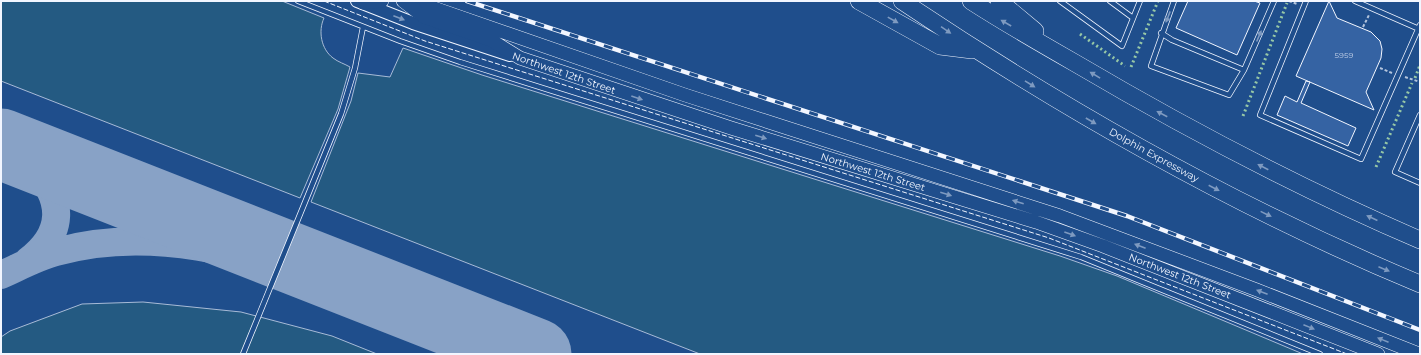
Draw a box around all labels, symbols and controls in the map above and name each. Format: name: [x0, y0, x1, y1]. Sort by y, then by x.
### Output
one-way arrow: [1164, 12, 1170, 24]
one-way arrow: [393, 15, 405, 21]
one-way arrow: [888, 16, 899, 23]
one-way arrow: [1000, 20, 1012, 27]
one-way arrow: [940, 27, 952, 34]
one-way arrow: [1256, 30, 1262, 41]
street label: Northwest 12th Street: [511, 49, 617, 97]
house number: 5959: [1335, 50, 1354, 60]
one-way arrow: [1089, 72, 1101, 79]
one-way arrow: [1024, 80, 1036, 87]
one-way arrow: [631, 95, 643, 101]
one-way arrow: [1157, 110, 1168, 117]
one-way arrow: [1086, 117, 1097, 124]
street label: Dolphin Expressway: [1107, 125, 1202, 185]
one-way arrow: [755, 134, 767, 140]
street label: Northwest 12th Street: [819, 150, 927, 194]
one-way arrow: [1258, 164, 1269, 170]
one-way arrow: [1208, 185, 1220, 191]
one-way arrow: [941, 191, 953, 197]
one-way arrow: [1011, 199, 1023, 205]
one-way arrow: [1260, 211, 1271, 217]
one-way arrow: [1365, 215, 1377, 221]
one-way arrow: [1065, 231, 1077, 237]
one-way arrow: [1134, 243, 1146, 249]
street label: Northwest 12th Street: [1127, 250, 1233, 302]
one-way arrow: [1378, 266, 1389, 272]
one-way arrow: [1256, 289, 1267, 295]
one-way arrow: [1303, 324, 1315, 330]
one-way arrow: [1376, 336, 1388, 342]

